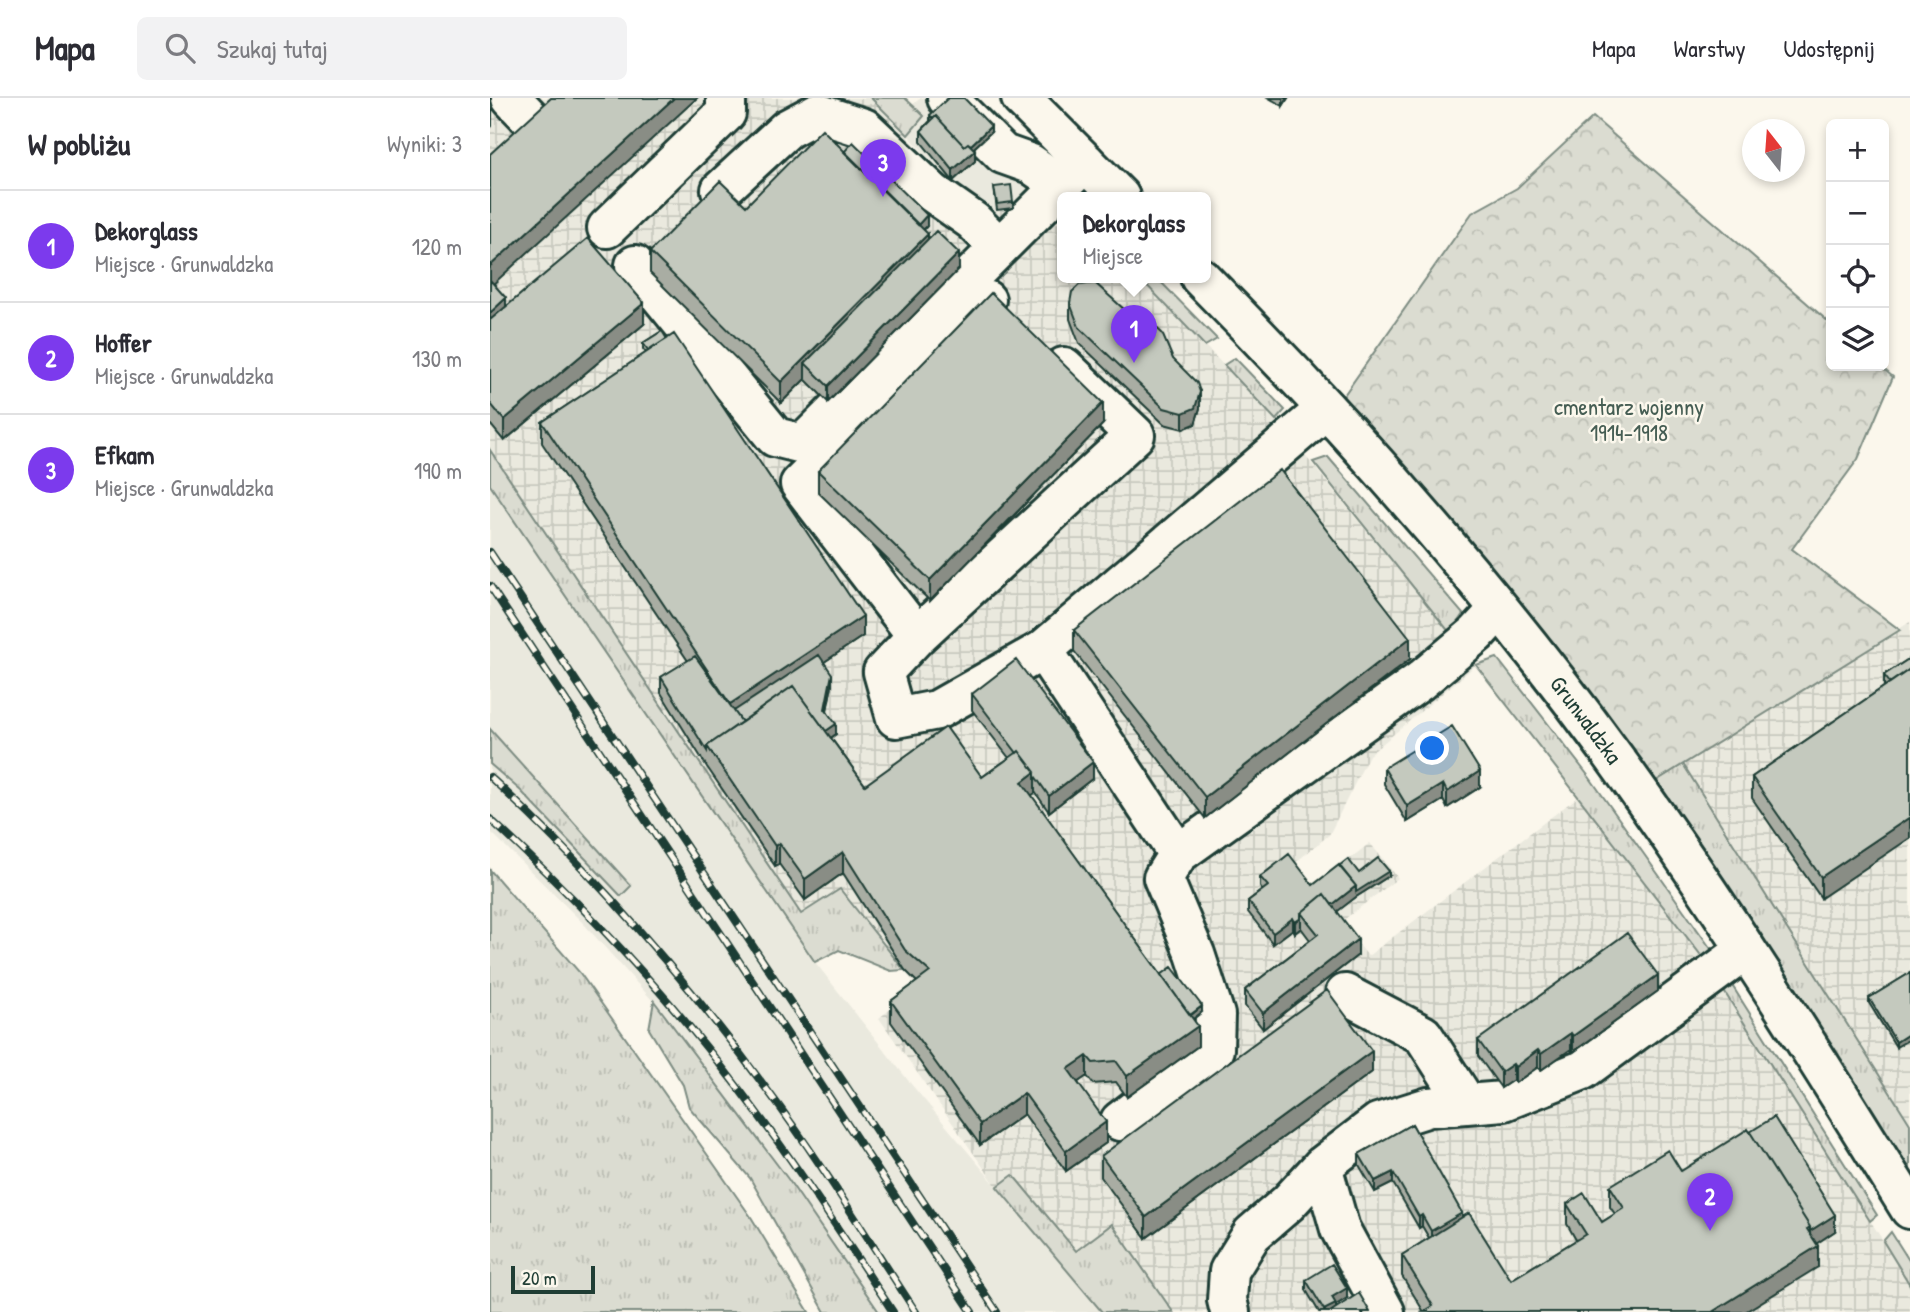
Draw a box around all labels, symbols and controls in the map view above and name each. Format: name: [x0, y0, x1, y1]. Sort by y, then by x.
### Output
search box: [137, 17, 627, 80]
text: Mapa: [35, 26, 95, 70]
icon: search: [161, 29, 199, 67]
text: Szukaj tutaj: [217, 31, 328, 66]
text: Mapa: [1592, 32, 1635, 64]
text: Warstwy: [1673, 32, 1746, 64]
text: Udostępnij: [1784, 32, 1875, 64]
north arrow: [1742, 119, 1805, 182]
map controls: [1826, 119, 1889, 371]
button: +: [1826, 119, 1889, 182]
text: W pobliżu: [28, 124, 130, 164]
text: Wyniki: 3: [387, 128, 462, 159]
pin: 3: [860, 139, 906, 197]
button: −: [1826, 182, 1889, 245]
popup: [1057, 192, 1211, 283]
text: Dekorglass: [1083, 205, 1185, 240]
text: Dekorglass: [95, 213, 198, 248]
text: 1: [47, 231, 55, 262]
text: 120 m: [412, 231, 462, 262]
text: Miejsce: [1083, 240, 1143, 271]
button: locate: [1826, 245, 1889, 308]
text: Miejsce · Grunwaldzka: [95, 248, 273, 279]
pin: 1: [1111, 305, 1157, 363]
button: layers: [1826, 308, 1889, 371]
text: Hoffer: [95, 325, 152, 360]
text: 2: [46, 343, 56, 374]
text: 130 m: [412, 343, 462, 374]
text: Miejsce · Grunwaldzka: [95, 360, 273, 391]
park label: cmentarz wojenny 1914-1918: [1554, 391, 1704, 448]
text: Efkam: [95, 437, 155, 472]
text: 3: [46, 455, 56, 486]
text: 190 m: [414, 455, 462, 486]
text: Miejsce · Grunwaldzka: [95, 472, 273, 503]
street label: Grunwaldzka: [1543, 669, 1630, 770]
your location: [1415, 731, 1449, 765]
pin: 2: [1687, 1173, 1733, 1231]
scale bar: [511, 1263, 595, 1295]
text: 20 m: [522, 1265, 557, 1291]

